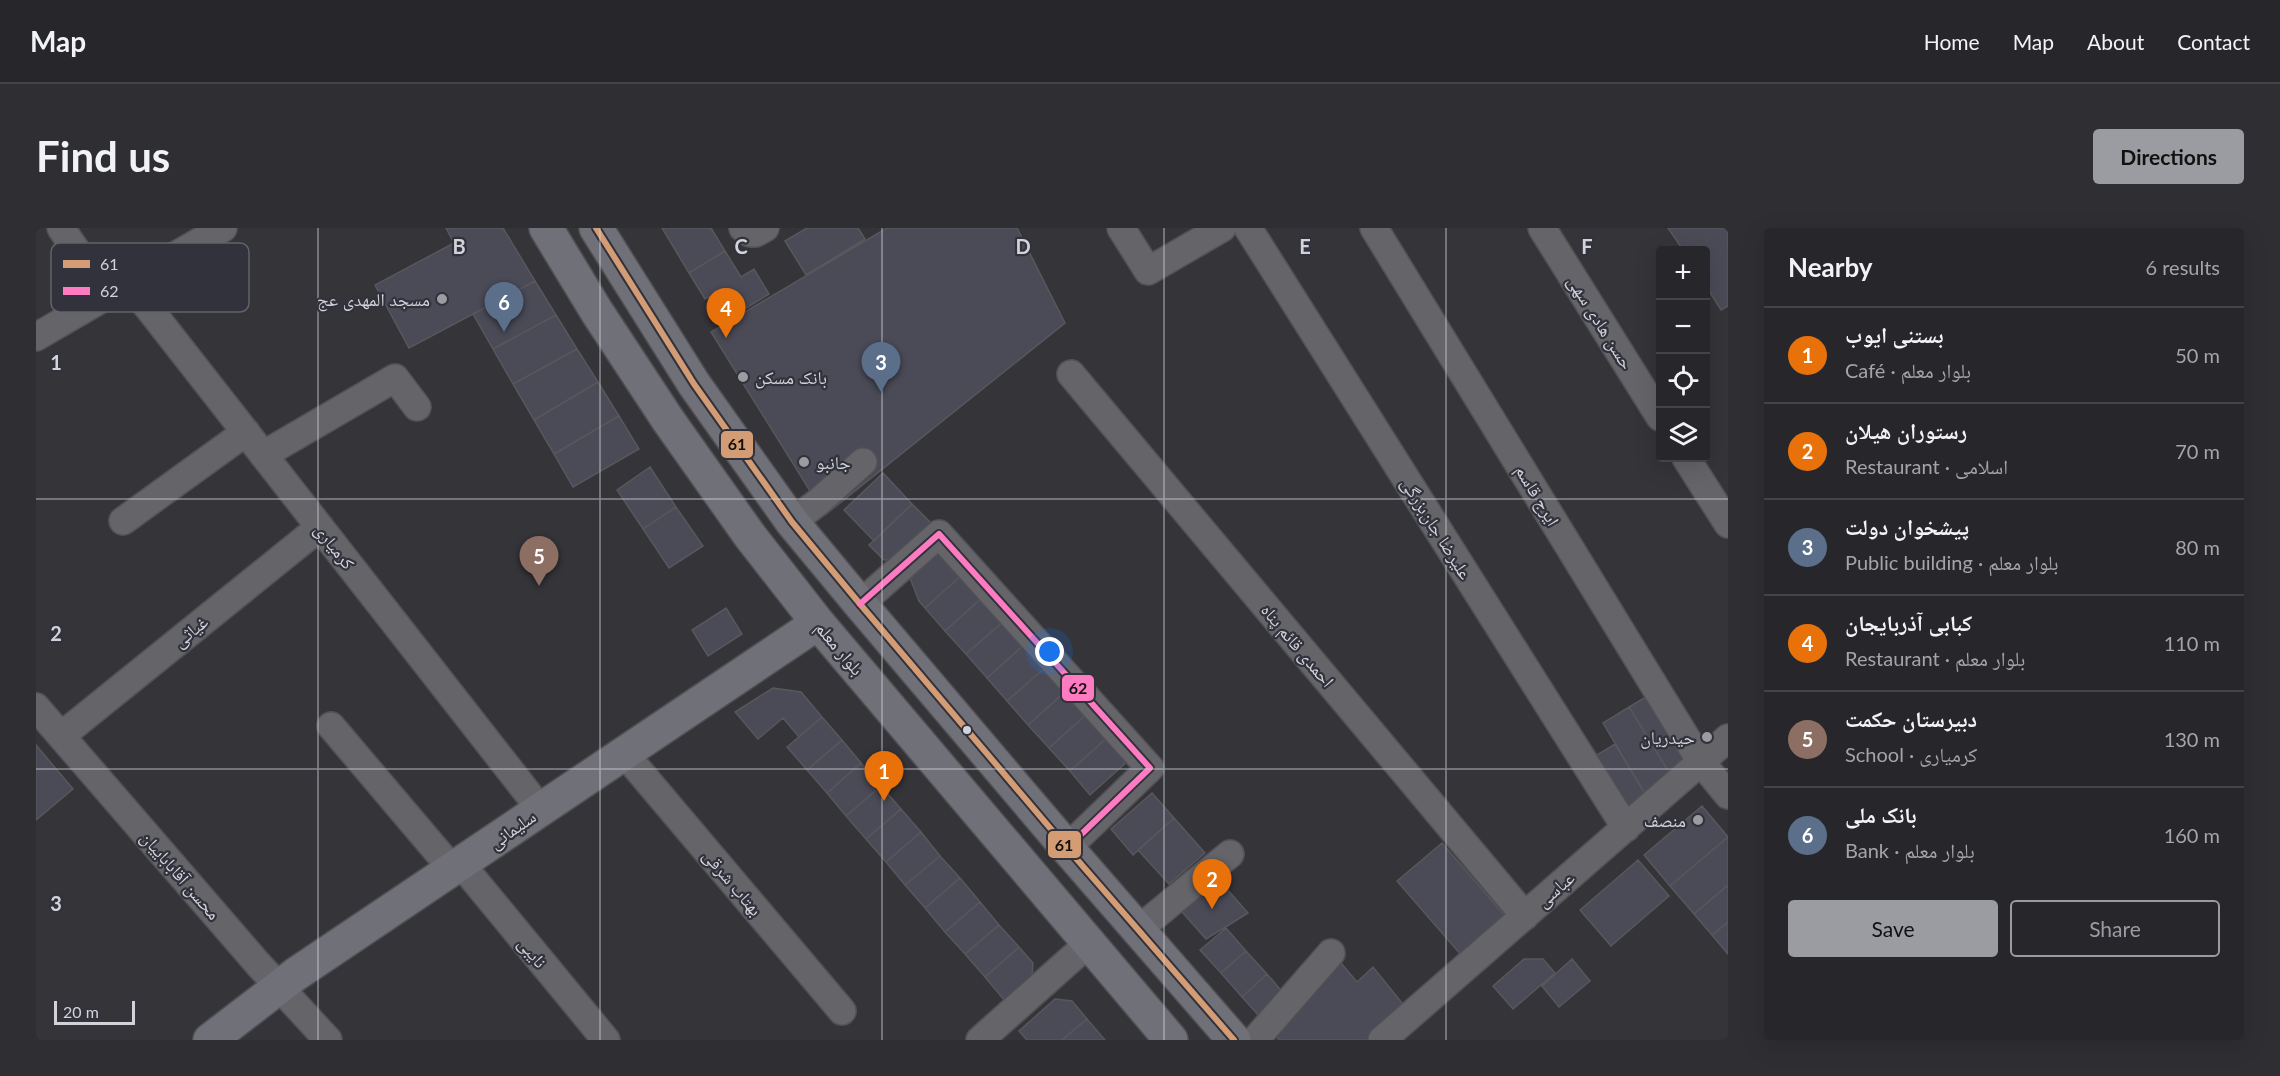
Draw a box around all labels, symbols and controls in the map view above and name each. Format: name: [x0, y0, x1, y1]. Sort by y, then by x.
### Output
text: Map: [30, 24, 86, 58]
text: Home: [1924, 29, 1980, 54]
text: Map: [2013, 29, 2054, 54]
text: About: [2087, 29, 2144, 54]
text: Contact: [2177, 29, 2250, 54]
button: Directions: [2093, 129, 2244, 184]
text: Find us: [36, 131, 170, 181]
text: B: [452, 234, 466, 258]
text: C: [734, 234, 748, 258]
text: D: [1015, 234, 1031, 258]
text: E: [1299, 234, 1311, 258]
text: F: [1581, 234, 1593, 258]
legend: [51, 243, 249, 312]
map controls: [1656, 246, 1710, 462]
button: +: [1656, 246, 1710, 300]
text: Nearby: [1788, 251, 1873, 283]
text: 61: [100, 254, 119, 273]
text: 6 results: [2145, 255, 2220, 279]
street label: حسن هادی سهی: [1563, 271, 1639, 374]
text: 62: [100, 281, 119, 300]
pin: 6: [484, 282, 524, 332]
place label: مسجد المهدی عج: [317, 288, 430, 312]
pin: 4: [706, 288, 746, 338]
marker: مسجد المهدی عج: [435, 292, 449, 306]
button: −: [1656, 300, 1710, 354]
text: بستنی ایوب: [1845, 321, 1944, 348]
pin: 3: [862, 342, 900, 392]
text: 1: [1802, 343, 1813, 367]
text: 50 m: [2175, 343, 2220, 367]
text: 1: [50, 350, 62, 374]
button: locate: [1656, 354, 1710, 408]
text: Café · بلوار معلم: [1845, 358, 1971, 382]
place label: بانک مسکن: [755, 366, 827, 389]
marker: بانک مسکن: [736, 370, 750, 384]
button: layers: [1656, 408, 1710, 462]
text: رستوران هیلان: [1845, 417, 1967, 444]
line badge: 61: [720, 430, 754, 459]
text: 61: [728, 434, 746, 453]
text: 2: [1802, 439, 1813, 463]
text: 70 m: [2175, 439, 2220, 463]
place label: جانبو: [816, 451, 851, 474]
text: Restaurant · اسلامی: [1845, 454, 2008, 478]
marker: جانبو: [797, 455, 811, 469]
street label: ایرج قاسم: [1510, 461, 1565, 531]
street label: علیرضا جان‌بزرگی: [1396, 473, 1477, 584]
text: پیشخوان دولت: [1845, 513, 1969, 540]
street label: کرمیاری: [310, 519, 360, 574]
text: 3: [1802, 535, 1813, 559]
text: 80 m: [2175, 535, 2220, 559]
pin: 5: [520, 536, 558, 586]
text: Public building · بلوار معلم: [1845, 550, 2059, 574]
street label: احمدی قائم پناه: [1255, 599, 1339, 692]
text: کبابی آذربایجان: [1845, 609, 1972, 636]
street label: غیاثی: [168, 610, 213, 652]
street label: بلوار معلم: [810, 617, 869, 681]
text: 2: [50, 621, 62, 645]
text: 4: [1802, 631, 1813, 655]
text: 110 m: [2164, 631, 2220, 655]
your location: [1035, 637, 1064, 666]
text: Restaurant · بلوار معلم: [1845, 646, 2025, 670]
line badge: 62: [1061, 674, 1095, 702]
text: 62: [1069, 678, 1087, 697]
text: دبیرستان حکمت: [1845, 705, 1977, 732]
unlabelled marker: [961, 724, 973, 736]
place label: حیدریان: [1640, 726, 1695, 749]
text: 5: [1802, 727, 1813, 751]
text: 130 m: [2164, 727, 2220, 751]
marker: حیدریان: [1700, 730, 1714, 744]
text: School · کرمیاری: [1845, 742, 1977, 766]
pin: 1: [864, 752, 904, 801]
text: بانک ملی: [1845, 801, 1917, 828]
street label: سلیمانی: [484, 805, 540, 854]
place label: منصف: [1644, 809, 1686, 831]
marker: منصف: [1691, 813, 1705, 827]
text: 6: [1802, 823, 1813, 847]
text: 160 m: [2164, 823, 2220, 847]
street label: محسن آقاباباییان: [136, 826, 226, 925]
line badge: 61: [1047, 830, 1082, 859]
text: 61: [1055, 835, 1073, 854]
text: Bank · بلوار معلم: [1845, 838, 1975, 862]
street label: بهتاب شرقی: [698, 844, 767, 921]
pin: 2: [1192, 860, 1232, 909]
street label: عباسی: [1532, 867, 1579, 912]
text: 3: [50, 891, 62, 915]
button: Save: [1788, 900, 1998, 957]
button: Share: [2010, 900, 2220, 957]
street label: نایبی: [513, 932, 552, 973]
scale bar: [54, 998, 135, 1026]
text: 20 m: [63, 1002, 99, 1021]

